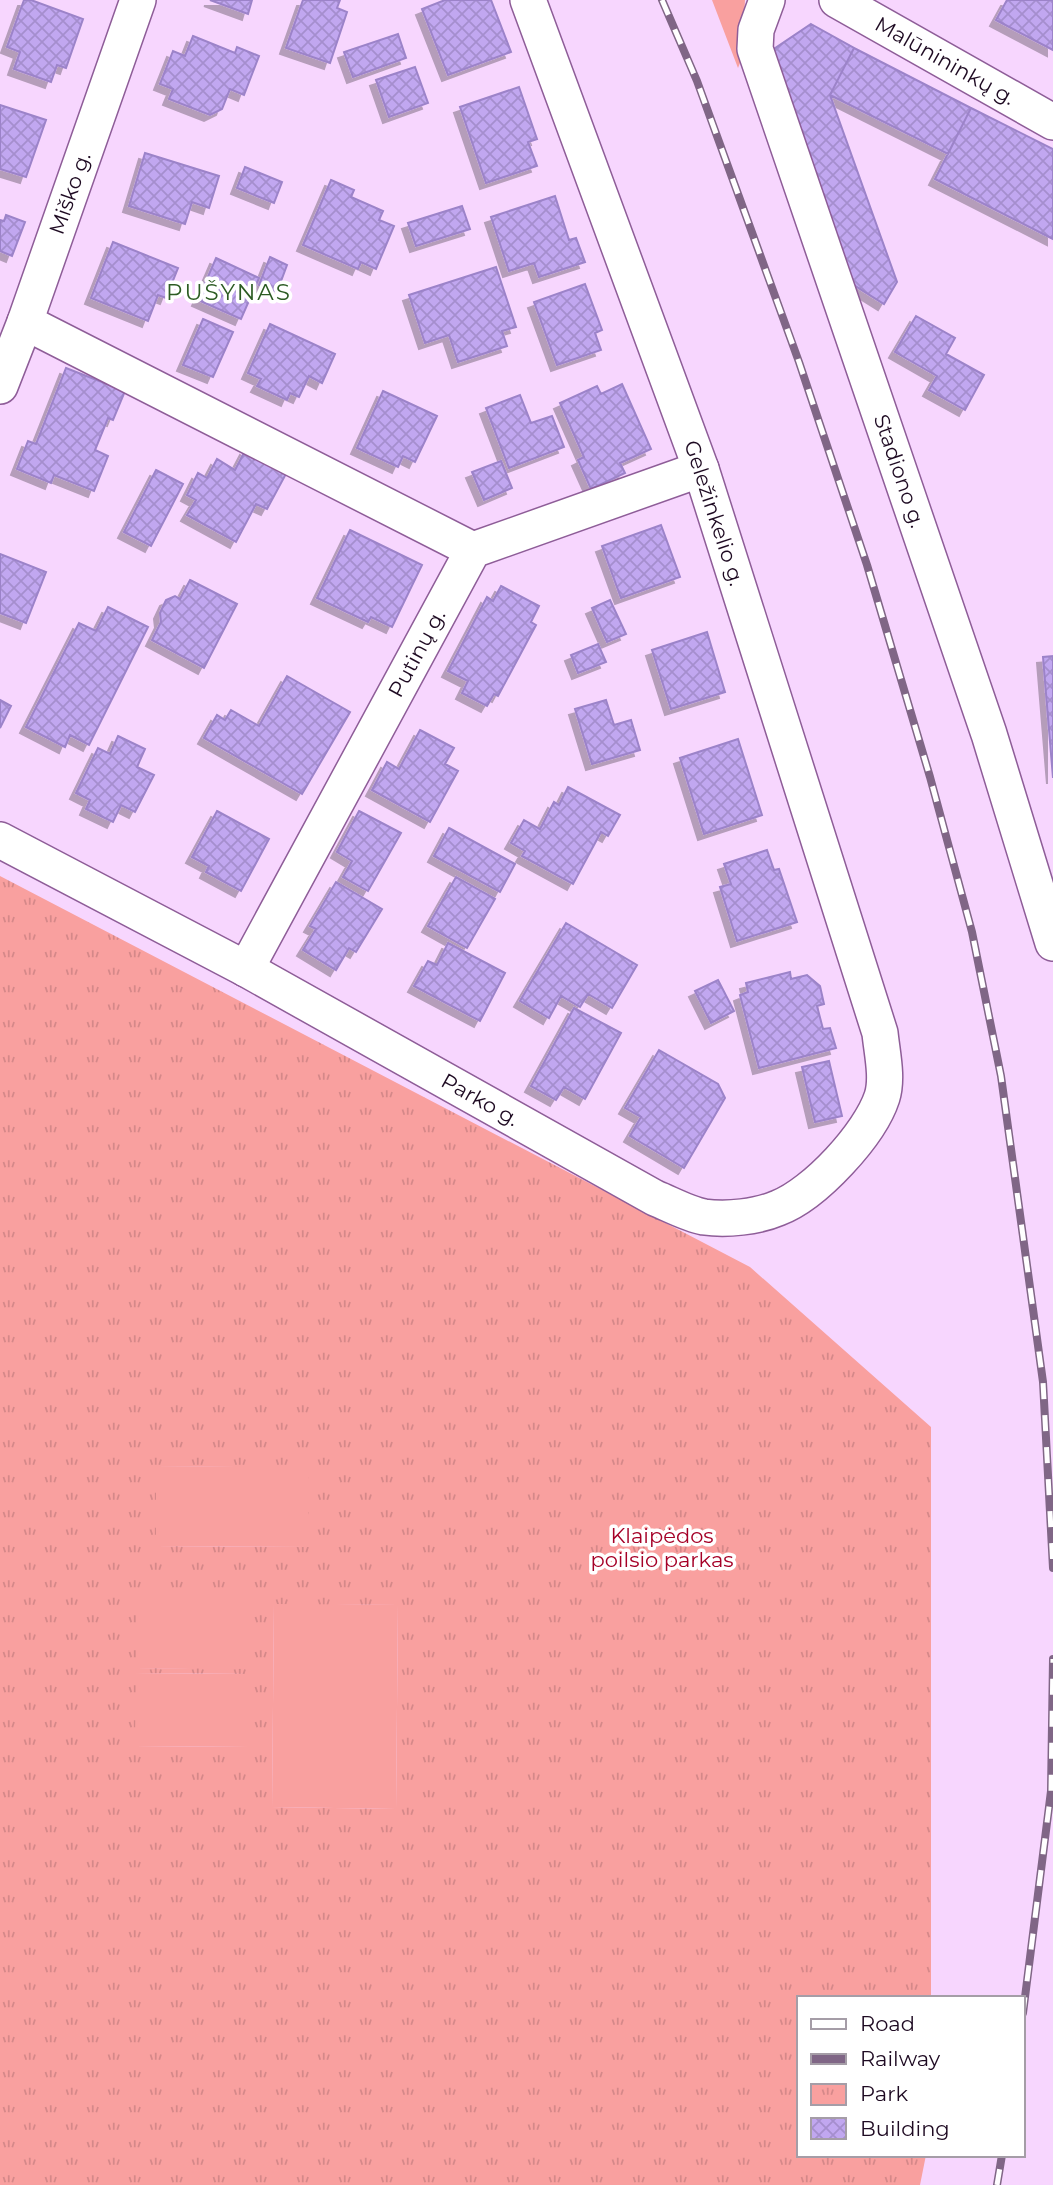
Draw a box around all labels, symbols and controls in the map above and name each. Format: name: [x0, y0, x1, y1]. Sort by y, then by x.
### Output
street label: Malūnininkų g.: [871, 11, 1020, 110]
street label: Miško g.: [44, 149, 96, 238]
district label: PUŠYNAS: [166, 278, 292, 306]
street label: Stadiono g.: [869, 411, 931, 531]
street label: Geležinkelio g.: [679, 437, 750, 589]
street label: Putinų g.: [383, 605, 450, 701]
street label: Parko g.: [437, 1068, 524, 1131]
park label: Klaipėdos poilsio parkas: [590, 1523, 734, 1572]
legend: [797, 1996, 1025, 2157]
text: Road: [860, 2011, 915, 2036]
text: Railway: [860, 2046, 941, 2071]
text: Park: [860, 2081, 908, 2106]
text: Building: [860, 2116, 950, 2141]

